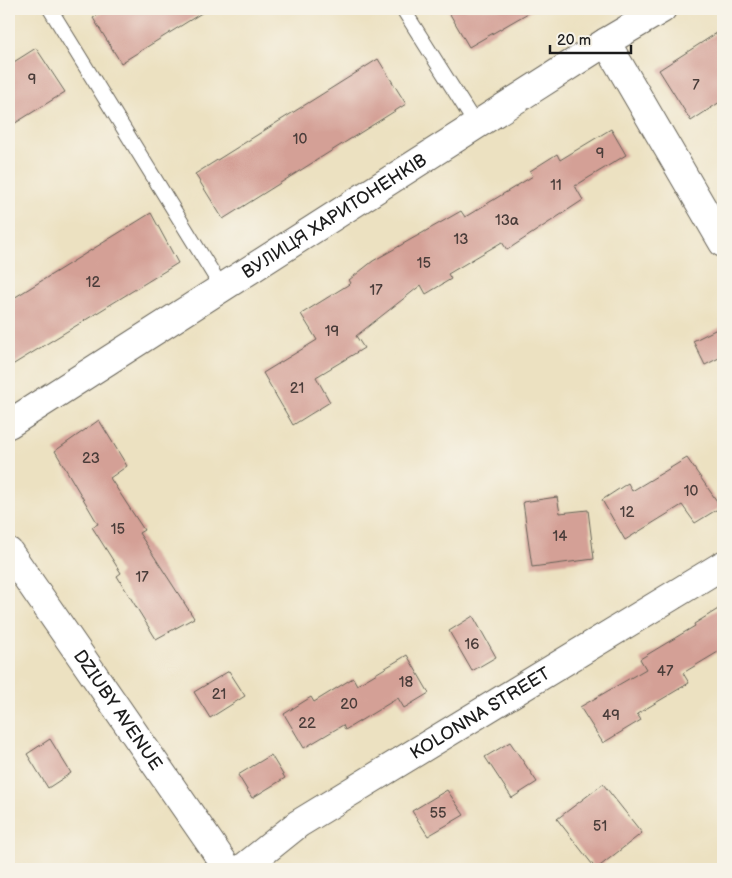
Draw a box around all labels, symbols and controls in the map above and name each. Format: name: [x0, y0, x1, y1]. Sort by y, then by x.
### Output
scale bar: [550, 22, 631, 54]
text: 20 m: [557, 31, 591, 50]
house number: 9: [28, 70, 36, 89]
house number: 7: [692, 76, 700, 95]
house number: 10: [293, 130, 307, 149]
house number: 9: [596, 144, 604, 163]
street label: ВУЛИЦЯ ХАРИТОНЕНКІВ: [238, 149, 430, 283]
house number: 11: [550, 176, 562, 195]
house number: 13а: [495, 211, 519, 230]
house number: 13: [453, 230, 469, 249]
house number: 15: [417, 254, 431, 273]
house number: 12: [86, 273, 100, 292]
house number: 17: [369, 281, 383, 300]
house number: 19: [325, 322, 339, 341]
house number: 21: [290, 379, 304, 398]
house number: 23: [82, 449, 100, 468]
house number: 10: [684, 482, 698, 501]
house number: 12: [620, 503, 634, 522]
house number: 15: [111, 520, 125, 539]
house number: 14: [553, 527, 567, 546]
house number: 17: [135, 568, 149, 587]
house number: 16: [465, 635, 479, 654]
street label: DZIUBY AVENUE: [69, 646, 167, 774]
street label: KOLONNA STREET: [406, 662, 554, 764]
house number: 47: [657, 662, 674, 681]
house number: 18: [399, 673, 414, 692]
house number: 21: [212, 685, 226, 704]
house number: 20: [340, 695, 358, 714]
house number: 49: [602, 706, 620, 725]
house number: 22: [298, 714, 316, 733]
house number: 55: [429, 804, 447, 823]
house number: 51: [593, 817, 607, 836]

